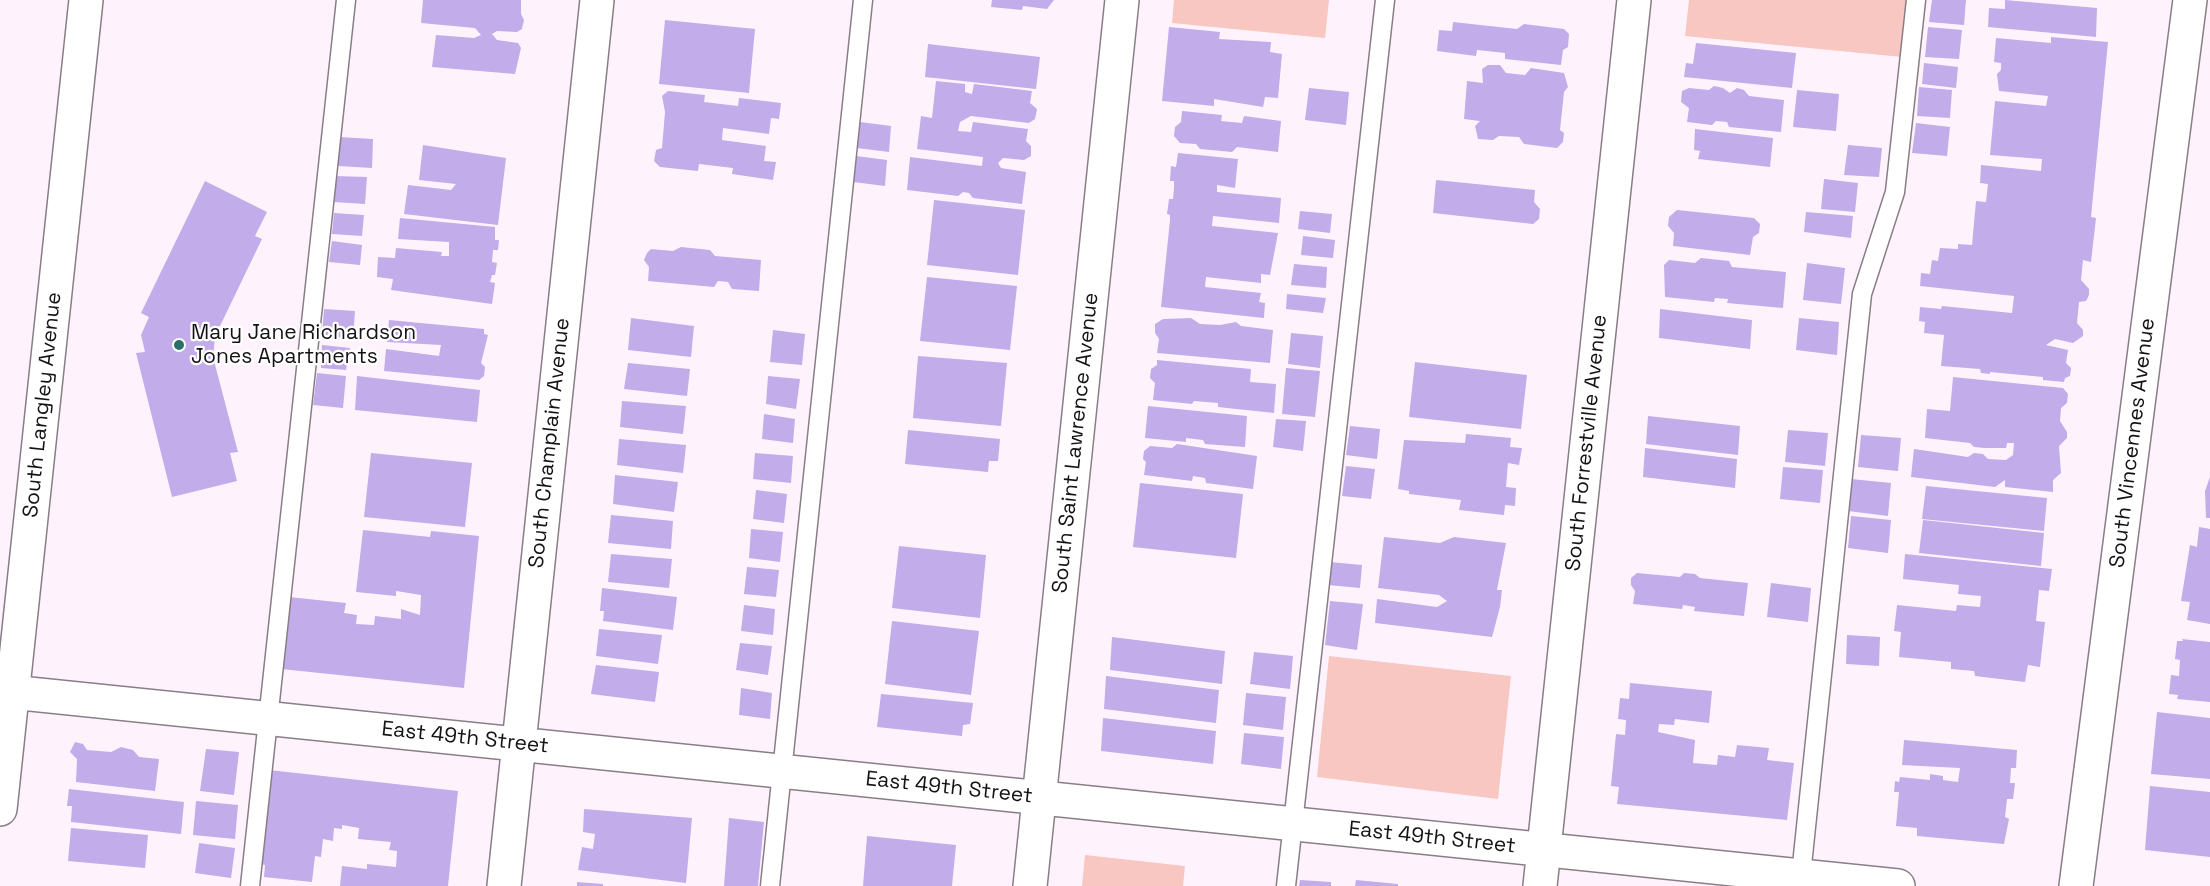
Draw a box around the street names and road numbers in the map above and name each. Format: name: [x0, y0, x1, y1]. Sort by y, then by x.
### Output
street label: South Langley Avenue: [19, 291, 67, 519]
street label: South Saint Lawrence Avenue: [1048, 292, 1104, 594]
street label: South Forrestville Avenue: [1561, 313, 1613, 573]
street label: South Champlain Avenue: [524, 317, 576, 569]
street label: South Vincennes Avenue: [2105, 317, 2161, 569]
street label: East 49th Street: [380, 717, 550, 759]
street label: East 49th Street: [864, 767, 1034, 809]
street label: East 49th Street: [1347, 817, 1517, 859]

